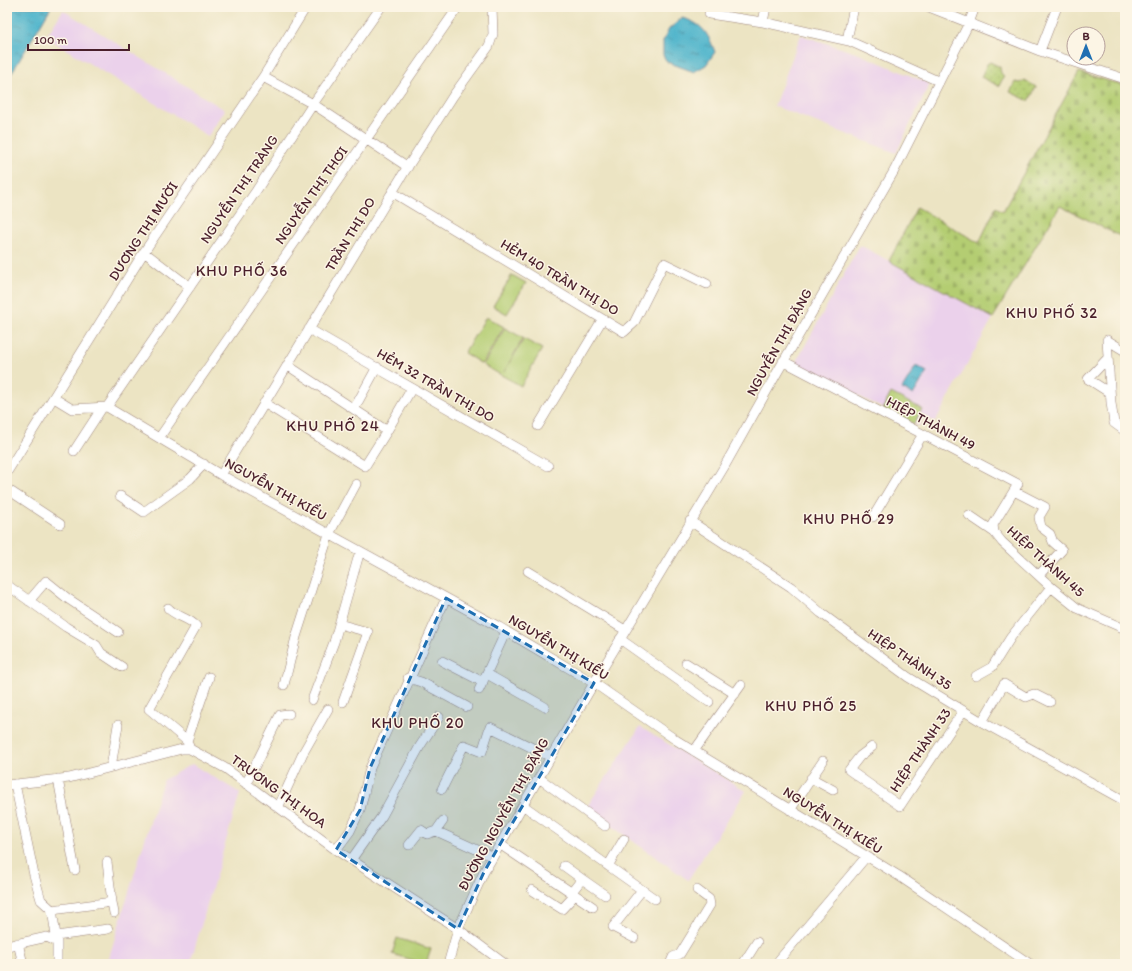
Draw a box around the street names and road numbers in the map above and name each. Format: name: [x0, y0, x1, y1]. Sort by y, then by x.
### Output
street label: NGUYỄN THỊ TRÀNG: [197, 132, 282, 247]
street label: NGUYỄN THỊ THƠI: [271, 143, 352, 247]
street label: DƯƠNG THỊ MƯỜI: [105, 179, 182, 284]
street label: TRẦN THỊ DO: [322, 194, 379, 274]
street label: HẺM 40 TRẦN THỊ DO: [497, 235, 622, 320]
street label: NGUYỄN THỊ ĐẶNG: [743, 286, 816, 399]
street label: HẺM 32 TRẦN THỊ DO: [374, 345, 498, 426]
street label: HIỆP THÀNH 49: [883, 393, 978, 454]
street label: NGUYỄN THỊ KIỂU: [222, 454, 330, 525]
street label: HIỆP THÀNH 45: [1003, 522, 1088, 601]
street label: NGUYỄN THỊ KIỂU: [505, 611, 612, 684]
street label: HIỆP THÀNH 35: [865, 625, 955, 694]
street label: HIỆP THÀNH 33: [886, 705, 955, 796]
street label: ĐƯỜNG NGUYỄN THỊ ĐẶNG: [454, 735, 553, 894]
street label: TRƯƠNG THỊ HOA: [228, 751, 330, 832]
street label: NGUYỄN THỊ KIỂU: [780, 783, 886, 858]

